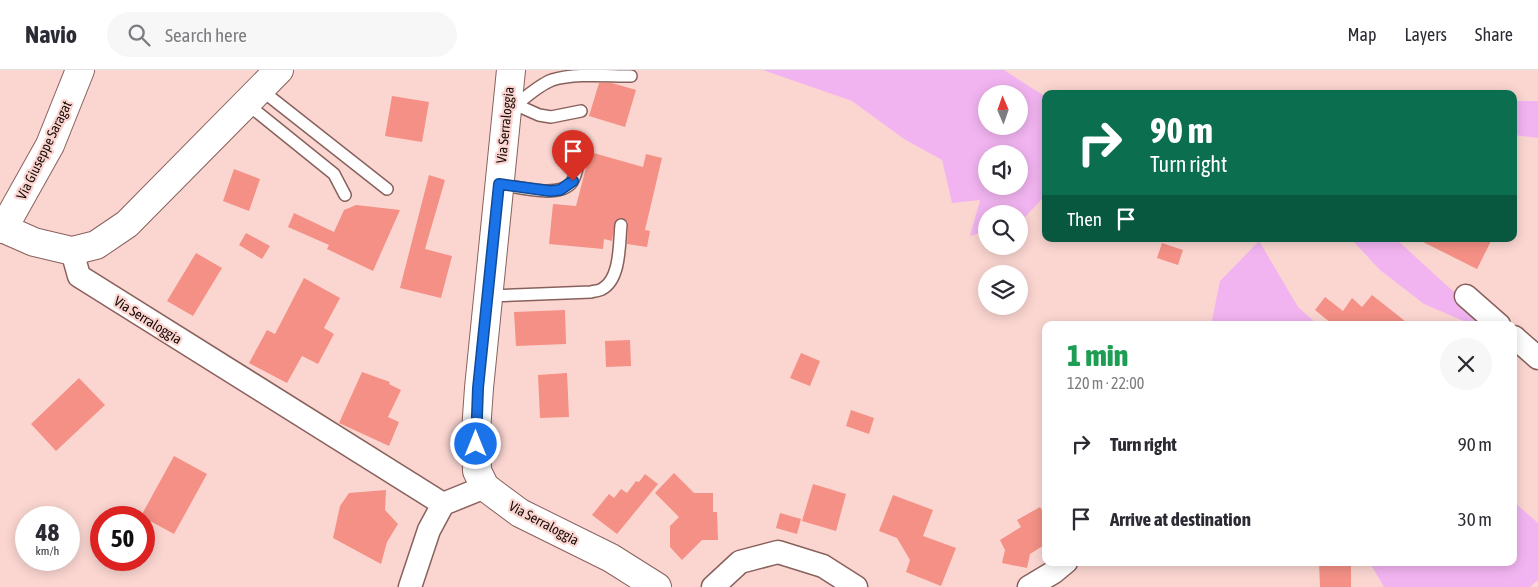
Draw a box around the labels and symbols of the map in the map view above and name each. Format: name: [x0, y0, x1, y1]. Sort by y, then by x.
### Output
north arrow: [978, 85, 1028, 135]
street label: Via Serraloggia: [493, 86, 517, 164]
street label: Via Giuseppe Saragat: [13, 98, 75, 202]
pin: [552, 130, 594, 181]
street label: Via Serraloggia: [111, 293, 185, 347]
position arrow: [449, 417, 501, 469]
street label: Via Serraloggia: [506, 498, 582, 548]
speed limit sign: 50: [90, 506, 155, 571]

